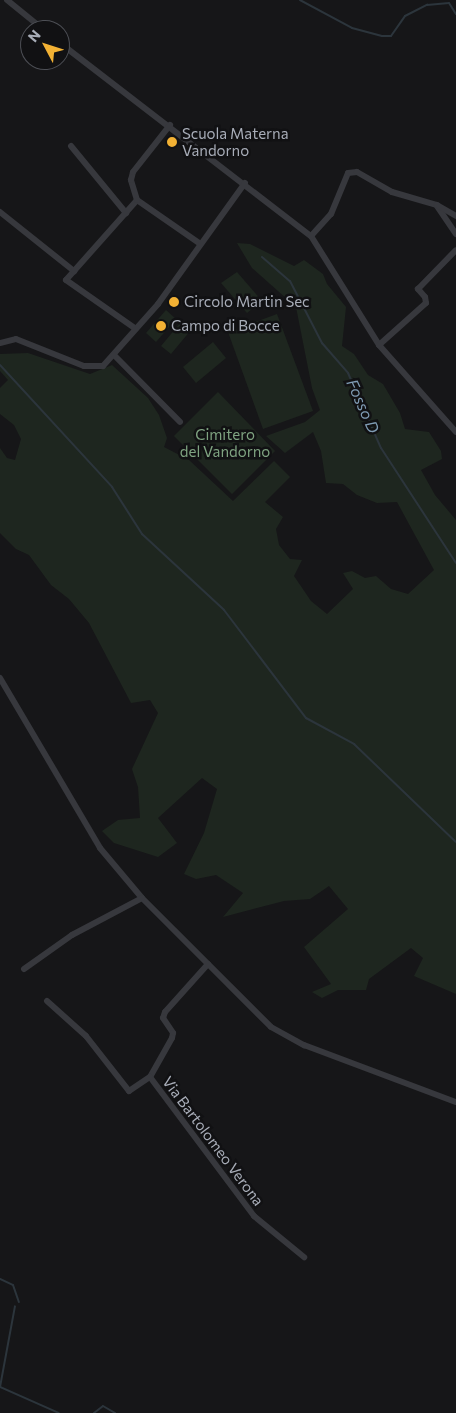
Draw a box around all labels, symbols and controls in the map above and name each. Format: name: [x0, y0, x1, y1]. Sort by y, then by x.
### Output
north arrow: [20, 20, 70, 70]
text: N: [24, 26, 44, 45]
place label: Scuola Materna Vandorno: [182, 124, 289, 159]
marker: Scuola Materna Vandorno: [166, 136, 178, 148]
place label: Circolo Martin Sec: [184, 293, 310, 311]
marker: Circolo Martin Sec: [168, 296, 180, 308]
place label: Campo di Bocce: [171, 317, 280, 335]
marker: Campo di Bocce: [155, 320, 167, 332]
water label: Fosso D: [343, 376, 383, 436]
park label: Cimitero del Vandorno: [180, 425, 270, 460]
street label: Via Bartolomeo Verona: [158, 1073, 268, 1209]

